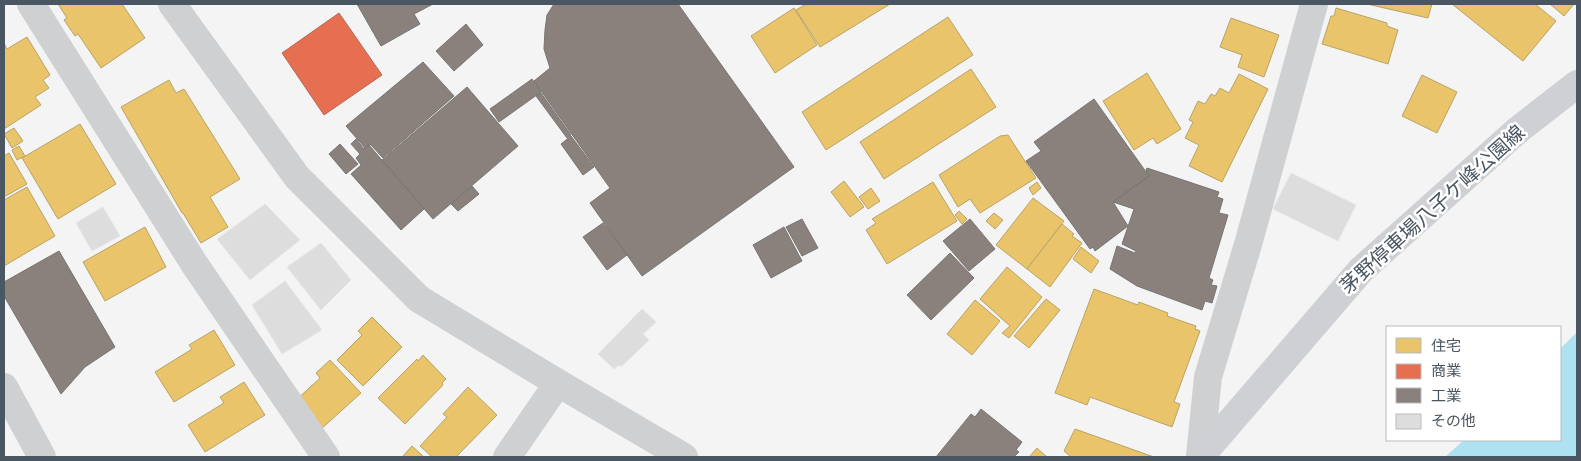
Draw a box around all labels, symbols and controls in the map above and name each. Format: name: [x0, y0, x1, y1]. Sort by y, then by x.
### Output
street label: 茅野停車場八子ケ峰公園線: [1336, 121, 1529, 298]
legend: [1386, 326, 1561, 441]
text: 住宅: [1431, 338, 1461, 354]
text: 商業: [1431, 363, 1461, 379]
text: 工業: [1431, 388, 1461, 404]
text: その他: [1431, 413, 1476, 429]

